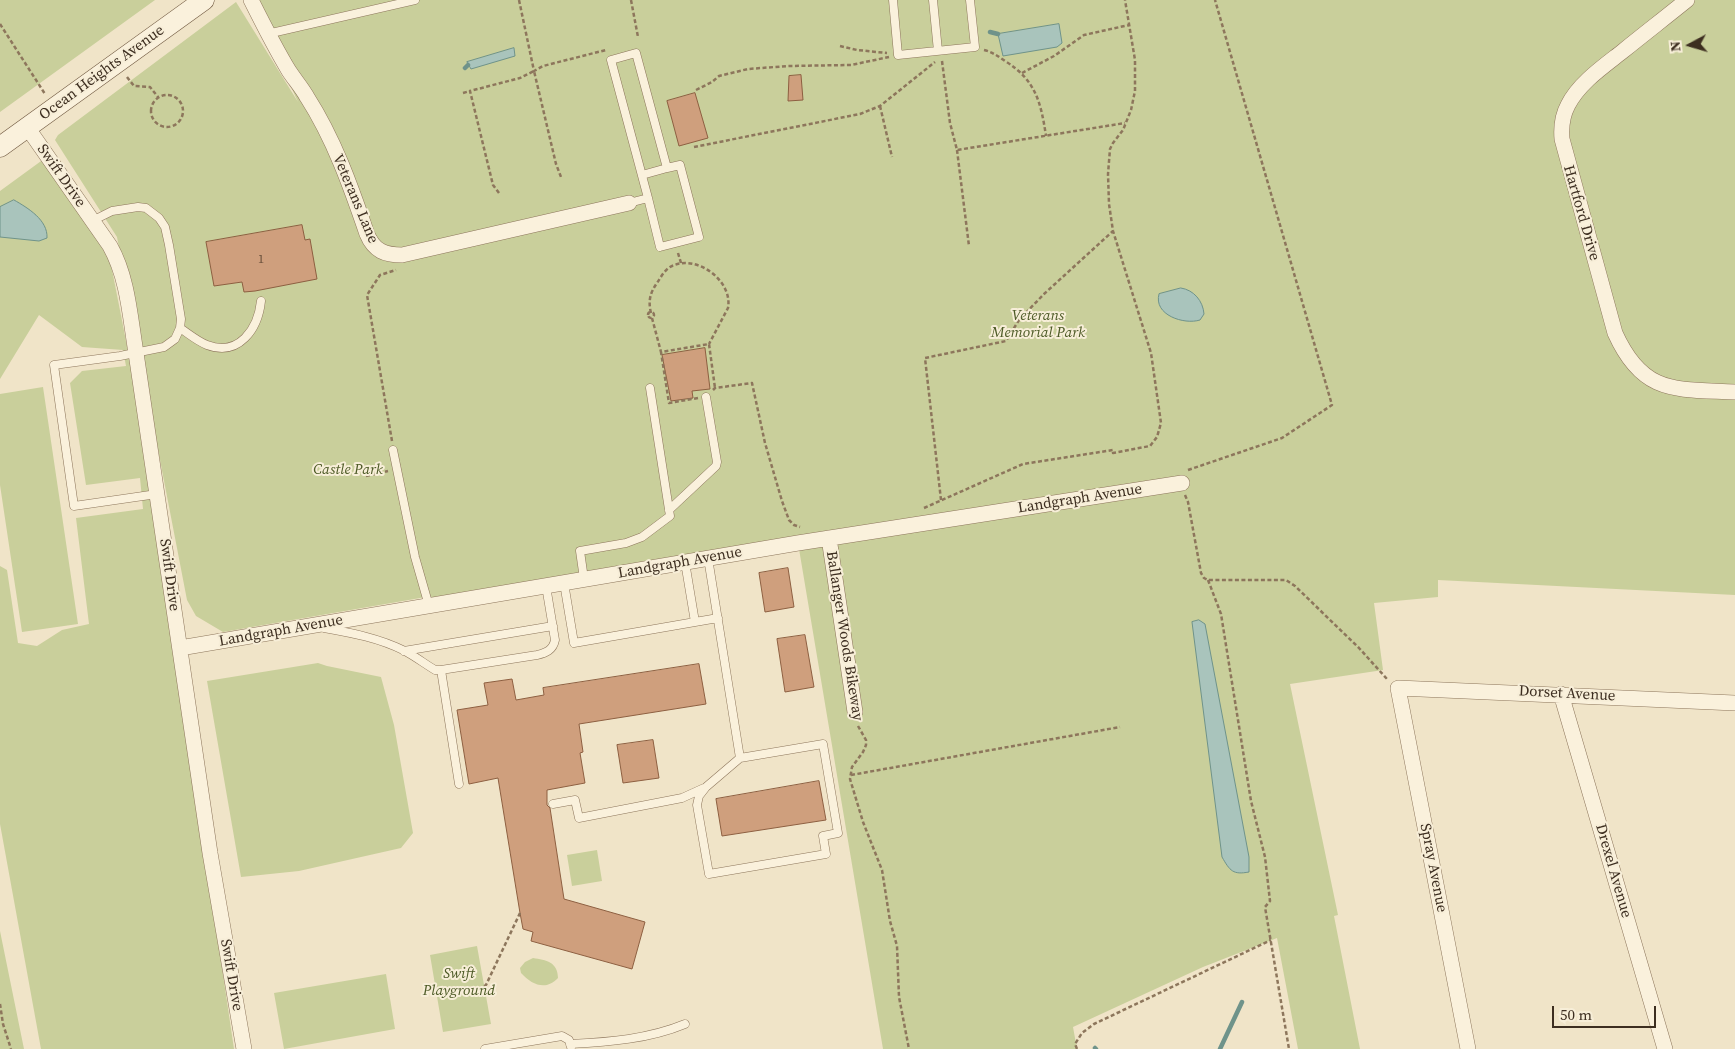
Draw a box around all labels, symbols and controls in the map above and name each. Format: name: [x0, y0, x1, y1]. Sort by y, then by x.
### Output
north arrow: [1665, 20, 1715, 70]
street label: Ocean Heights Avenue: [36, 22, 168, 124]
text: N: [1665, 40, 1686, 53]
street label: Swift Drive: [33, 141, 89, 211]
street label: Veterans Lane: [328, 152, 382, 246]
street label: Hartford Drive: [1559, 163, 1603, 263]
house number: 1: [258, 253, 264, 267]
park label: Veterans Memorial Park: [991, 307, 1085, 342]
park label: Castle Park: [313, 461, 383, 479]
street label: Landgraph Avenue: [1017, 480, 1143, 518]
street label: Swift Drive: [155, 538, 183, 612]
street label: Landgraph Avenue: [617, 543, 743, 583]
street label: Ballanger Woods Bikeway: [822, 550, 866, 722]
street label: Landgraph Avenue: [218, 611, 344, 651]
street label: Dorset Avenue: [1518, 682, 1616, 706]
street label: Spray Avenue: [1416, 822, 1450, 914]
street label: Drexel Avenue: [1591, 822, 1635, 920]
street label: Swift Drive: [216, 938, 246, 1012]
park label: Swift Playground: [423, 965, 495, 1000]
scale bar: [1555, 996, 1659, 1028]
text: 50 m: [1560, 1004, 1592, 1025]

